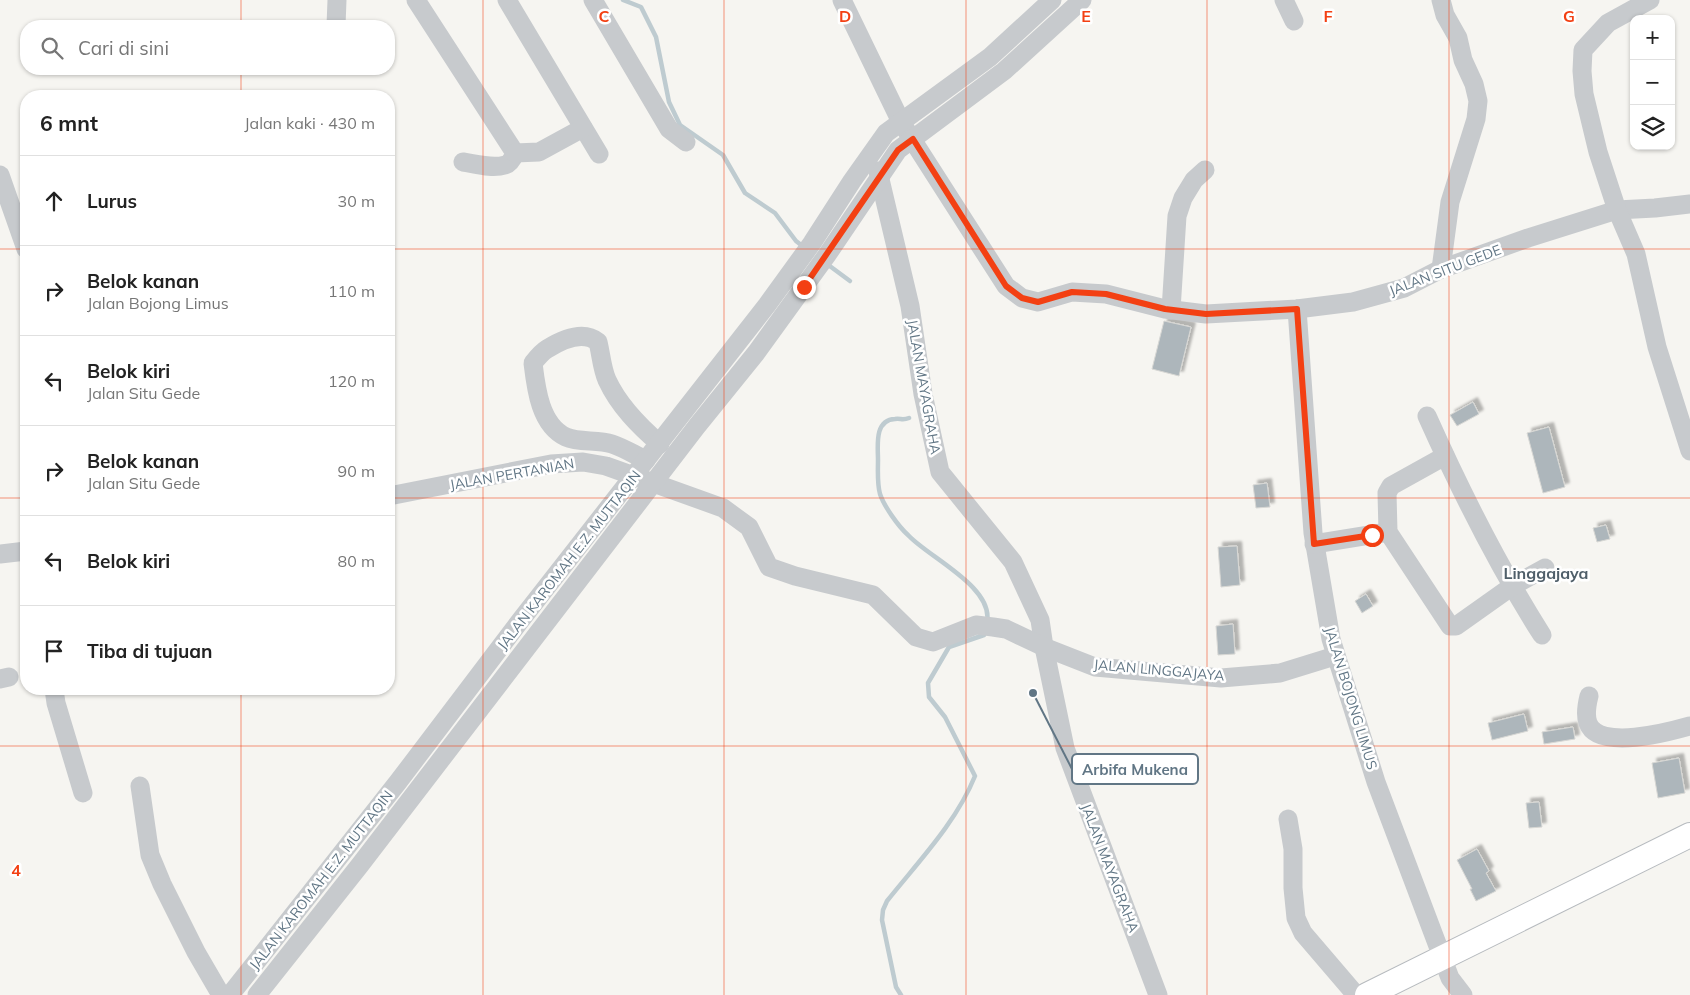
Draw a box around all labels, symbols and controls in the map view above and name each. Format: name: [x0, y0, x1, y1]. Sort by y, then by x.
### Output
text: C: [599, 6, 610, 26]
text: D: [839, 6, 851, 26]
text: E: [1081, 6, 1091, 26]
text: F: [1323, 6, 1333, 26]
text: G: [1563, 6, 1575, 26]
map controls: [1630, 15, 1675, 150]
button: +: [1630, 15, 1675, 60]
search box: [20, 20, 395, 75]
icon: search: [38, 34, 66, 62]
text: Cari di sini: [78, 36, 169, 60]
button: −: [1630, 60, 1675, 105]
button: layers: [1630, 105, 1675, 150]
text: 6 mnt: [40, 110, 98, 136]
text: Jalan kaki · 430 m: [244, 113, 375, 133]
icon: ahead: [40, 187, 68, 215]
text: Lurus: [87, 189, 137, 213]
text: 30 m: [338, 191, 375, 211]
street label: JALAN SITU GEDE: [1386, 240, 1504, 300]
text: Belok kanan: [87, 269, 199, 293]
route end: [793, 276, 816, 299]
icon: right: [40, 277, 68, 305]
text: 110 m: [328, 281, 375, 301]
text: Jalan Bojong Limus: [87, 293, 229, 313]
street label: JALAN MAYAGRAHA: [903, 318, 945, 457]
text: Belok kiri: [87, 359, 170, 383]
icon: left: [40, 367, 68, 395]
text: 120 m: [328, 371, 375, 391]
text: Jalan Situ Gede: [87, 383, 200, 403]
text: Belok kanan: [87, 449, 199, 473]
street label: JALAN PERTANIAN: [448, 454, 576, 494]
icon: right: [40, 457, 68, 485]
text: 90 m: [338, 461, 375, 481]
street label: JALAN KAROMAH E.Z. MUTTAQIN: [493, 467, 645, 653]
text: Jalan Situ Gede: [87, 473, 200, 493]
route start: [1361, 524, 1384, 547]
icon: left: [40, 547, 68, 575]
text: Belok kiri: [87, 549, 170, 573]
text: 80 m: [338, 551, 375, 571]
district label: Linggajaya: [1503, 563, 1589, 583]
street label: JALAN BOJONG LIMUS: [1321, 624, 1381, 772]
icon: arrive: [40, 637, 68, 665]
text: Tiba di tujuan: [87, 639, 212, 663]
street label: JALAN LINGGAJAYA: [1093, 655, 1226, 685]
callout: Arbifa Mukena: [1072, 754, 1198, 784]
text: Arbifa Mukena: [1082, 760, 1188, 779]
street label: JALAN KAROMAH E.Z. MUTTAQIN: [245, 787, 397, 973]
street label: JALAN MAYAGRAHA: [1077, 801, 1143, 936]
text: 4: [11, 860, 21, 880]

